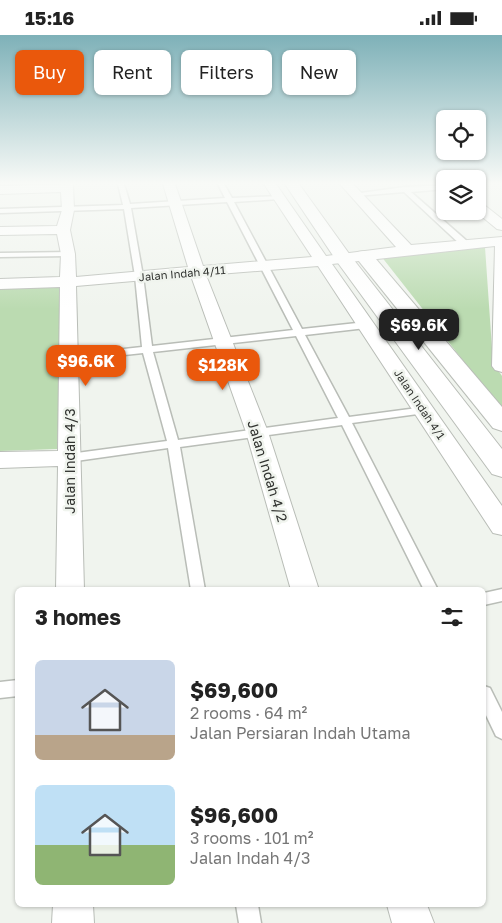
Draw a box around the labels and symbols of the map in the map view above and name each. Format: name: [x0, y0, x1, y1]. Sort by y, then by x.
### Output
street label: Jalan Indah 4/11: [138, 263, 226, 283]
pin: $69.6K: [378, 309, 460, 351]
pin: $96.6K: [45, 345, 127, 387]
pin: $128K: [188, 349, 258, 391]
street label: Jalan Indah 4/1: [392, 367, 448, 441]
street label: Jalan Indah 4/3: [61, 408, 78, 514]
street label: Jalan Indah 4/2: [244, 418, 292, 524]

